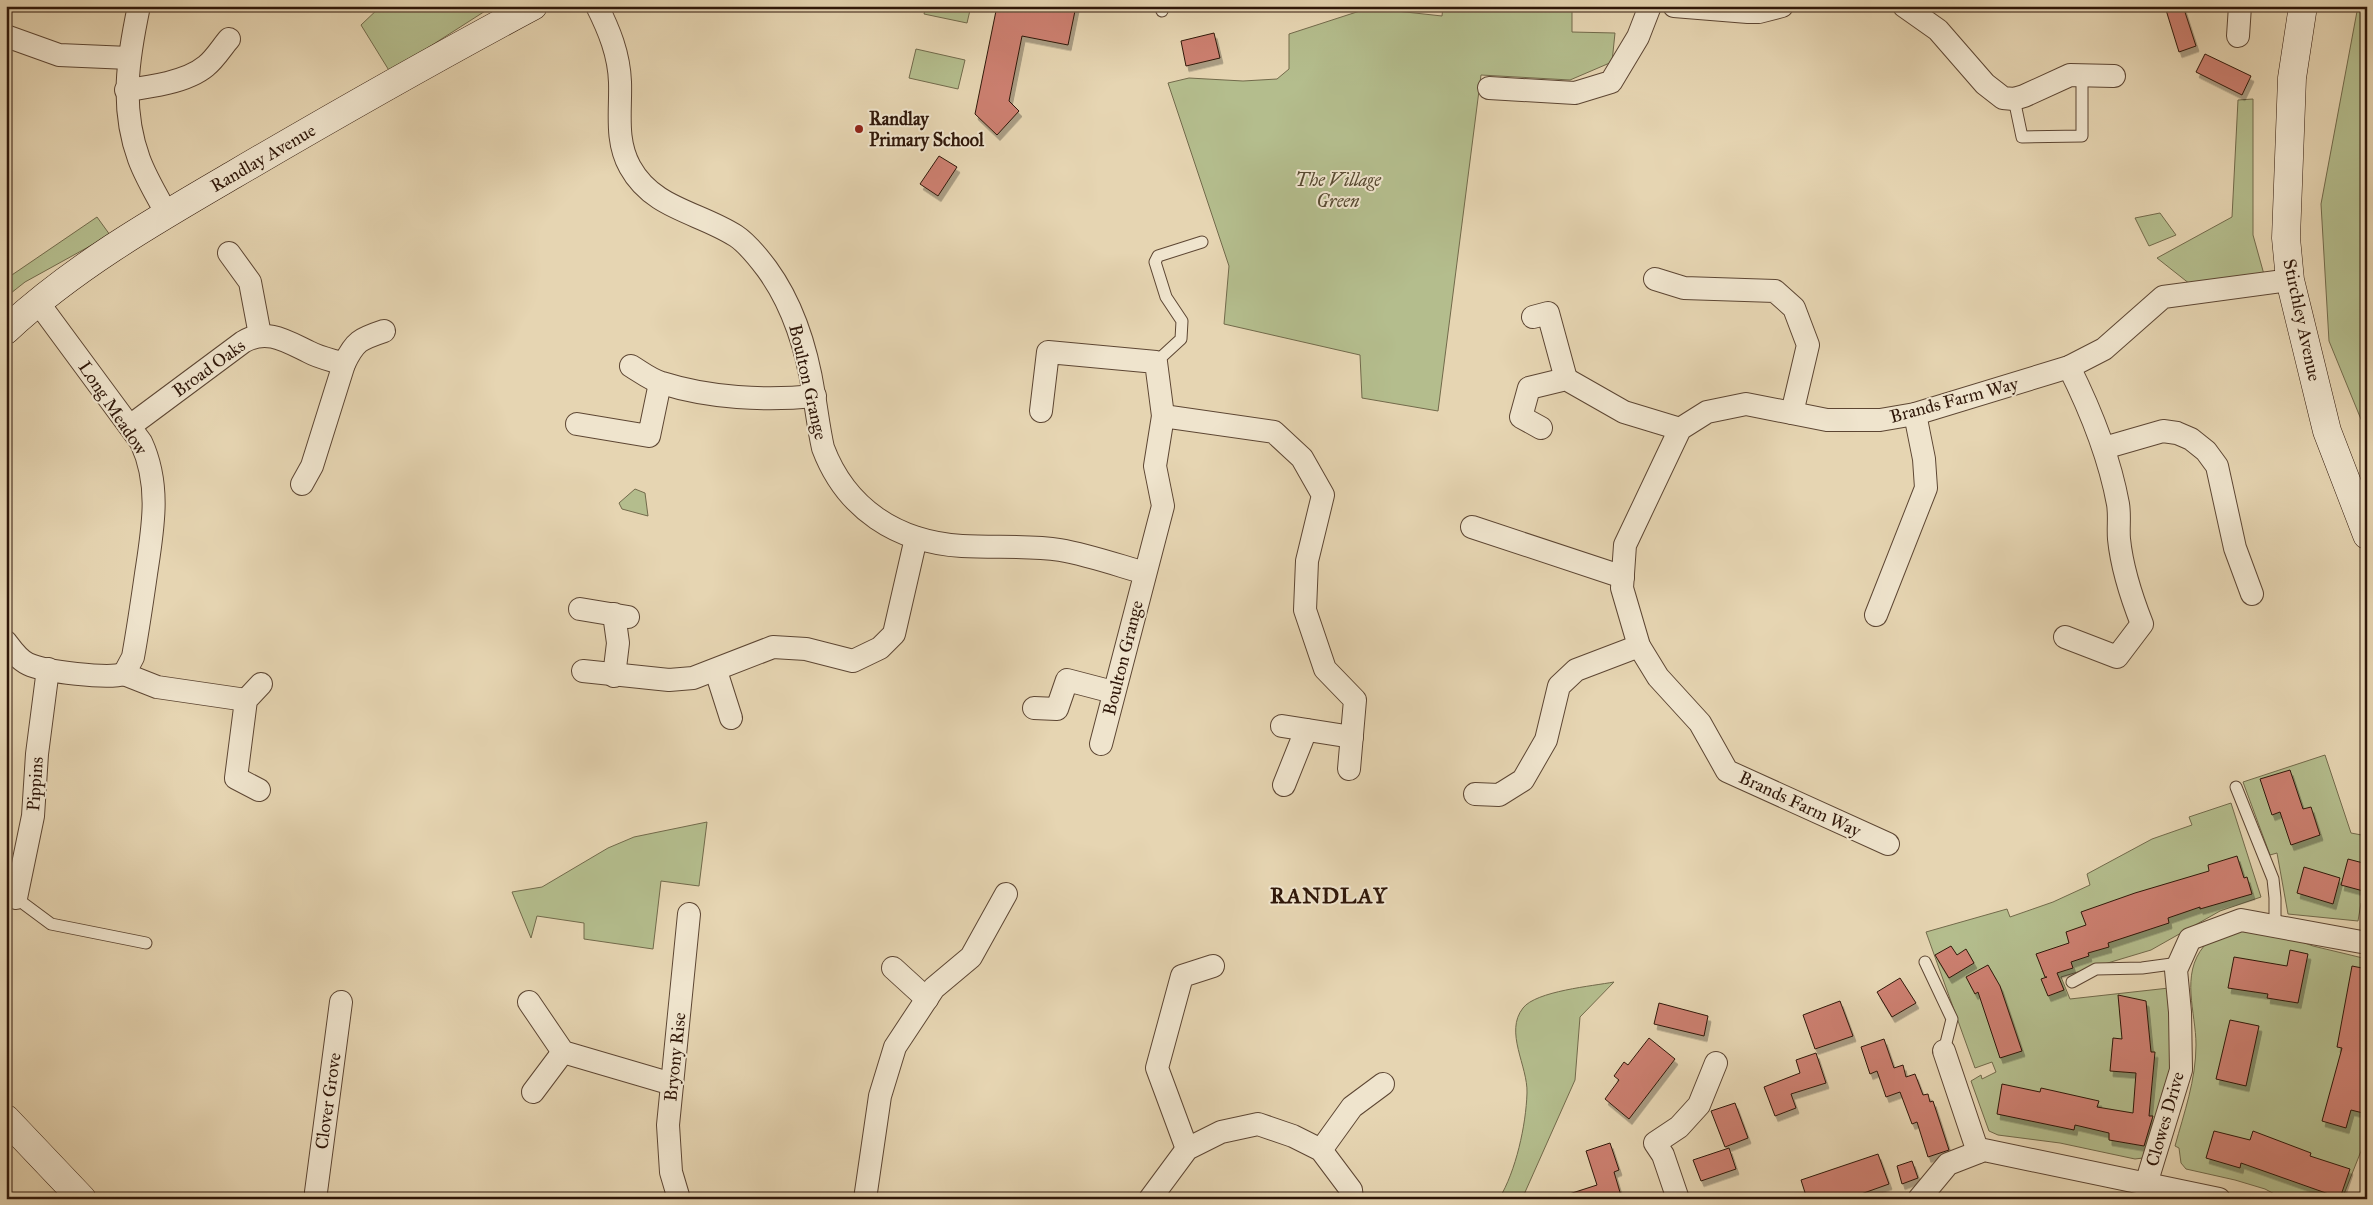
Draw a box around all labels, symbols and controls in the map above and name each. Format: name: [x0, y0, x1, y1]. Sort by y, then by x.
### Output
place label: Randlay Primary School: [869, 108, 985, 152]
street label: Randlay Avenue: [207, 119, 319, 197]
marker: Randlay Primary School: [853, 123, 865, 135]
park label: The Village Green: [1295, 169, 1382, 212]
street label: Stirchley Avenue: [2278, 257, 2326, 383]
street label: Boulton Grange: [783, 322, 832, 442]
street label: Broad Oaks: [168, 334, 250, 402]
street label: Long Meadow: [73, 357, 152, 460]
street label: Brands Farm Way: [1887, 372, 2021, 428]
street label: Boulton Grange: [1098, 598, 1149, 718]
street label: Pippins: [22, 756, 48, 812]
street label: Brands Farm Way: [1735, 766, 1865, 842]
district label: RANDLAY: [1270, 882, 1388, 909]
street label: Bryony Rise: [659, 1011, 691, 1103]
street label: Clover Grove: [310, 1051, 346, 1151]
street label: Clowes Drive: [2141, 1069, 2189, 1169]

